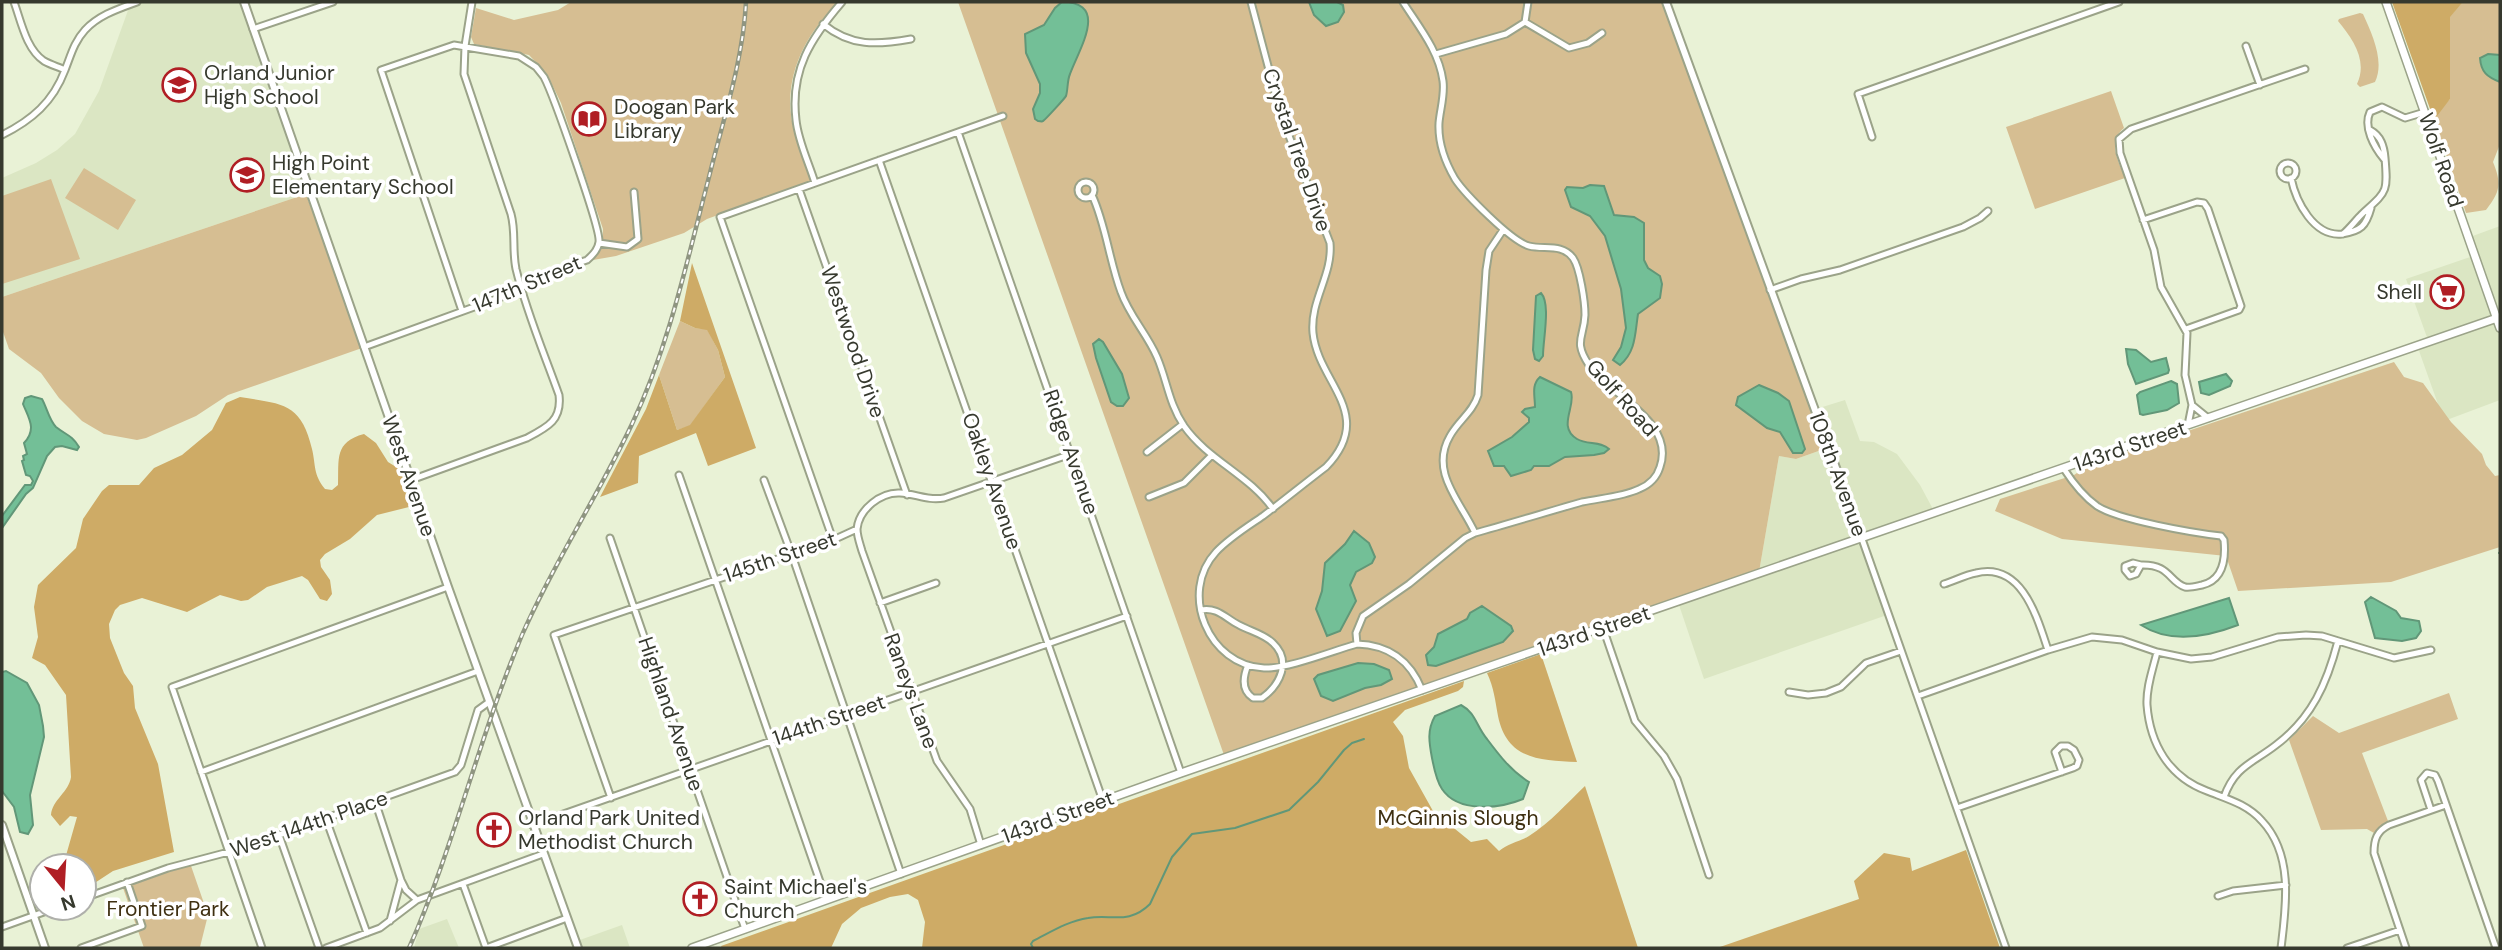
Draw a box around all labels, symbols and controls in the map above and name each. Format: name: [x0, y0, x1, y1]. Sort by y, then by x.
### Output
place label: Orland Junior High School: [204, 59, 335, 111]
street label: Crystal Tree Drive: [1256, 65, 1338, 235]
school or university icon: Orland Junior High School: [160, 66, 198, 104]
place label: Doogan Park Library: [614, 93, 736, 145]
library icon: Doogan Park Library: [570, 100, 608, 138]
street label: Wolf Road: [2412, 109, 2470, 211]
place label: High Point Elementary School: [272, 149, 454, 201]
school or university icon: High Point Elementary School: [228, 156, 266, 194]
street label: 147th Street: [468, 248, 586, 320]
street label: Westwood Drive: [814, 263, 892, 422]
supermarket icon: Shell: [2428, 273, 2466, 311]
place label: Shell: [2376, 278, 2422, 306]
street label: Golf Road: [1580, 353, 1664, 443]
street label: Ridge Avenue: [1036, 386, 1106, 518]
street label: 108th Avenue: [1802, 408, 1874, 540]
street label: Oakley Avenue: [955, 409, 1029, 553]
street label: West Avenue: [375, 412, 443, 540]
street label: 143rd Street: [2070, 414, 2190, 478]
street label: 145th Street: [720, 525, 840, 589]
street label: 143rd Street: [1534, 599, 1654, 663]
street label: Raneys Lane: [877, 629, 945, 753]
street label: Highland Avenue: [631, 633, 711, 795]
street label: 144th Street: [769, 688, 889, 752]
street label: West 144th Place: [226, 784, 392, 864]
street label: 143rd Street: [998, 784, 1118, 850]
place label: Orland Park United Methodist Church: [518, 804, 700, 856]
park label: McGinnis Slough: [1377, 804, 1539, 832]
church icon: Orland Park United Methodist Church: [475, 811, 513, 849]
north arrow: [28, 852, 98, 922]
place label: Saint Michael's Church: [724, 873, 867, 925]
church icon: Saint Michael's Church: [681, 880, 719, 918]
text: N: [58, 889, 79, 917]
park label: Frontier Park: [106, 895, 230, 923]

